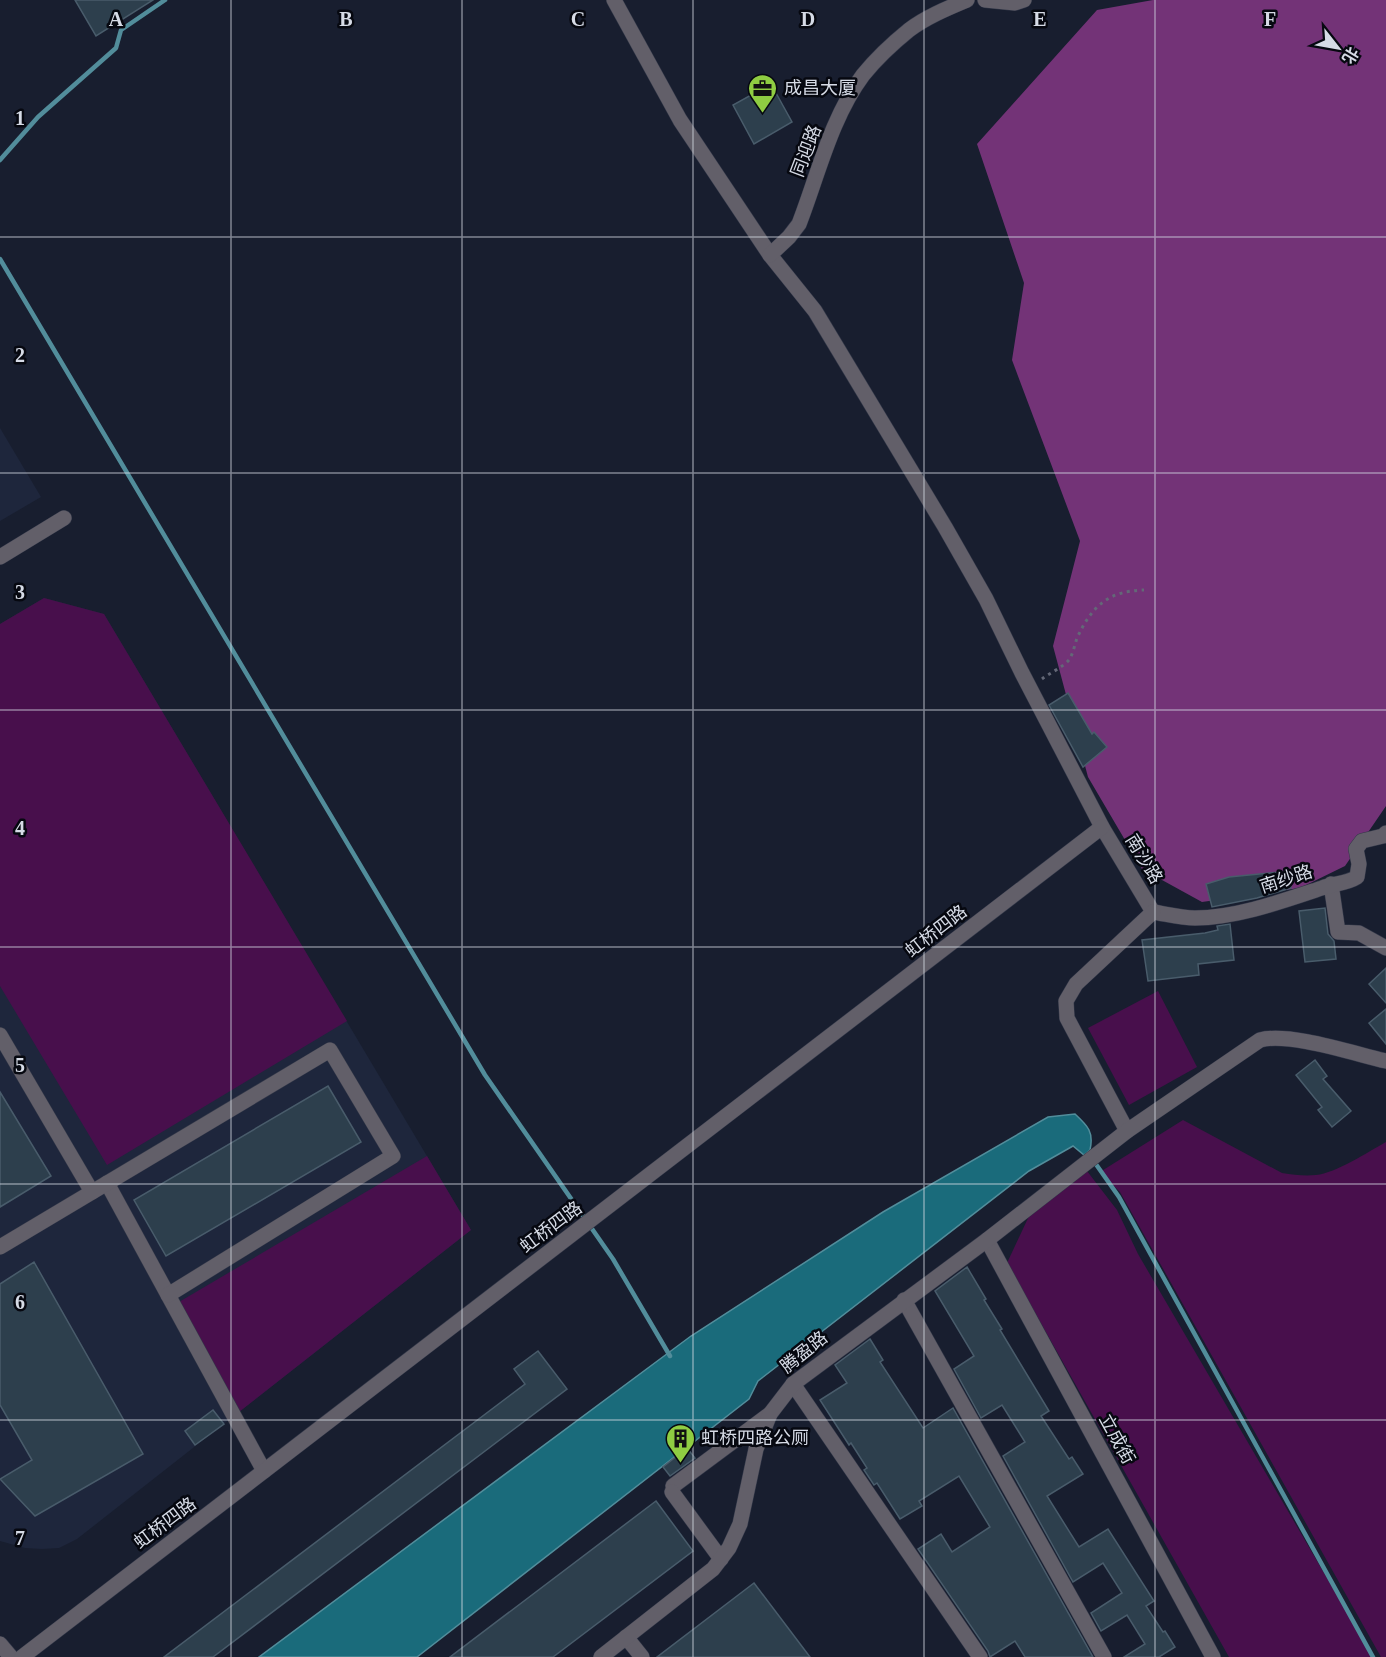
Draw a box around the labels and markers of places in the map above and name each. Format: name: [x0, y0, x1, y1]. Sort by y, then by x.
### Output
office icon: 成昌大厦: [747, 72, 779, 114]
place label: 成昌大厦: [784, 78, 856, 98]
building icon: 虹桥四路公厕: [664, 1422, 696, 1464]
place label: 虹桥四路公厕: [701, 1428, 809, 1448]

